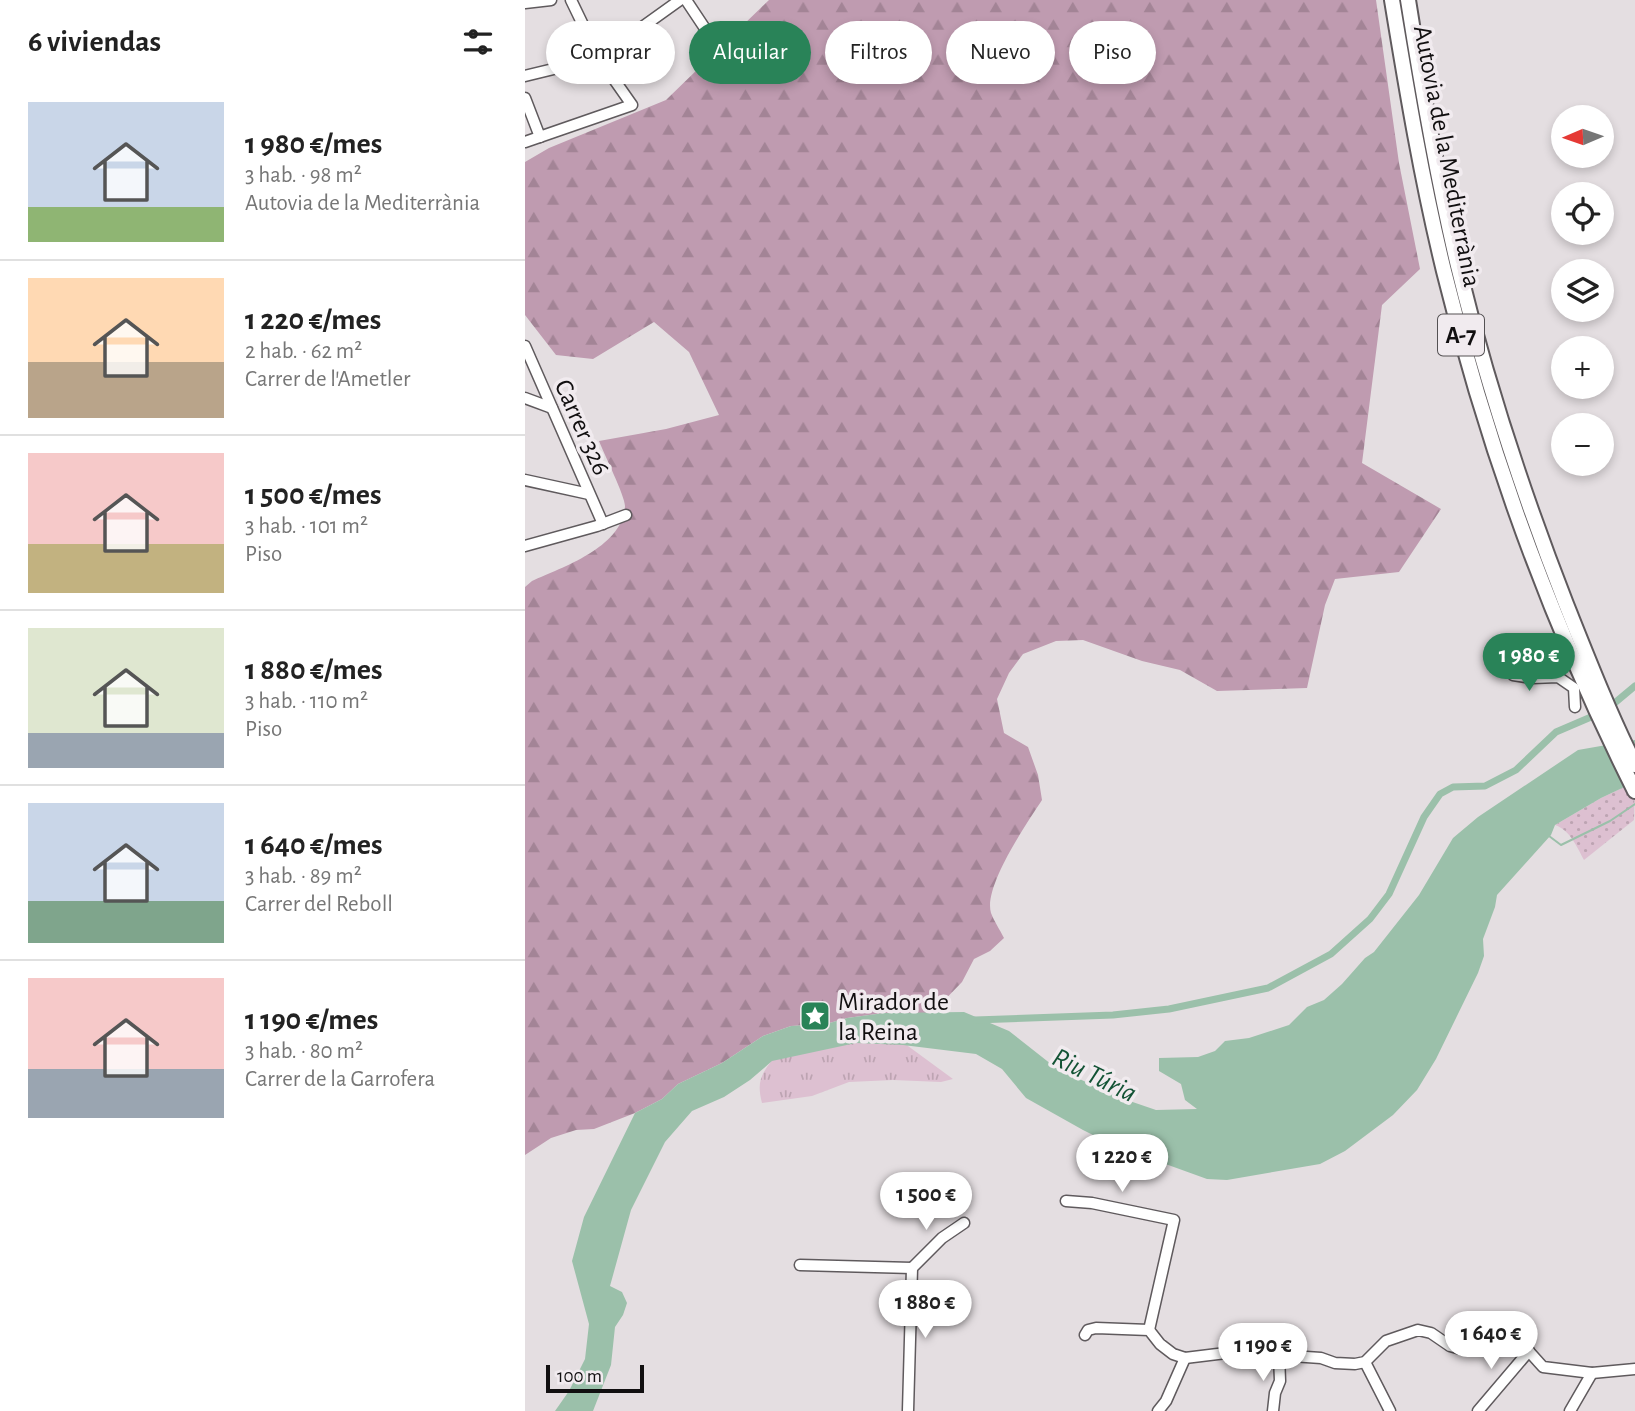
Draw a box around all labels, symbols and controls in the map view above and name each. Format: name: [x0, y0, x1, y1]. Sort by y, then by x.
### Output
chip: Comprar: [546, 21, 675, 84]
chip: Alquilar: [689, 21, 811, 84]
chip: Filtros: [825, 21, 932, 84]
chip: Nuevo: [946, 21, 1055, 84]
chip: Piso: [1069, 21, 1156, 84]
icon: filters: [459, 23, 497, 61]
street label: Autovia de la Mediterrània: [1409, 23, 1485, 289]
text: 6 viviendas: [28, 27, 161, 57]
north arrow: [1551, 105, 1613, 168]
map controls: [1551, 105, 1614, 476]
text: 1 980 €/mes: [245, 129, 382, 159]
icon: home: [84, 130, 168, 214]
text: 3 hab. · 98 m²: [245, 164, 362, 187]
button: locate: [1551, 182, 1614, 245]
text: Autovia de la Mediterrània: [245, 192, 480, 215]
button: layers: [1551, 259, 1614, 322]
text: 1 220 €/mes: [245, 305, 381, 335]
icon: home: [84, 306, 168, 390]
road number: A-7: [1438, 314, 1484, 356]
button: +: [1551, 336, 1614, 399]
text: 2 hab. · 62 m²: [245, 340, 362, 363]
text: Carrer de l'Ametler: [245, 368, 411, 391]
street label: Carrer 326: [550, 376, 615, 479]
button: −: [1551, 413, 1614, 476]
text: 1 500 €/mes: [245, 480, 382, 510]
icon: home: [84, 481, 168, 565]
text: 3 hab. · 101 m²: [245, 515, 368, 538]
text: Piso: [245, 543, 282, 566]
pin: 1 980 €: [1464, 634, 1594, 693]
text: 1 980 €: [1499, 644, 1559, 667]
text: 1 880 €/mes: [245, 655, 383, 685]
icon: home: [84, 656, 168, 740]
text: 3 hab. · 110 m²: [245, 690, 368, 713]
text: Piso: [245, 718, 282, 741]
text: 1 640 €/mes: [245, 830, 383, 860]
icon: home: [84, 831, 168, 915]
text: 3 hab. · 89 m²: [245, 865, 362, 888]
text: Carrer del Reboll: [245, 893, 393, 916]
place label: Mirador de la Reina: [838, 989, 949, 1045]
place icon: Mirador de la Reina: [798, 999, 832, 1033]
text: 1 190 €/mes: [245, 1005, 378, 1035]
icon: home: [84, 1006, 168, 1090]
text: 3 hab. · 80 m²: [245, 1040, 363, 1063]
water label: Riu Túria: [1048, 1043, 1141, 1108]
text: Carrer de la Garrofera: [245, 1068, 435, 1091]
pin: 1 220 €: [1057, 1134, 1187, 1194]
text: 1 220 €: [1092, 1145, 1152, 1168]
pin: 1 500 €: [861, 1172, 991, 1232]
text: 1 500 €: [896, 1183, 956, 1206]
pin: 1 880 €: [860, 1280, 990, 1340]
text: 1 880 €: [895, 1291, 955, 1314]
pin: 1 640 €: [1426, 1312, 1556, 1371]
text: 1 640 €: [1461, 1322, 1521, 1345]
pin: 1 190 €: [1198, 1324, 1328, 1383]
text: 1 190 €: [1234, 1334, 1292, 1357]
scale bar: [546, 1362, 644, 1394]
text: 100 m: [557, 1367, 602, 1386]

